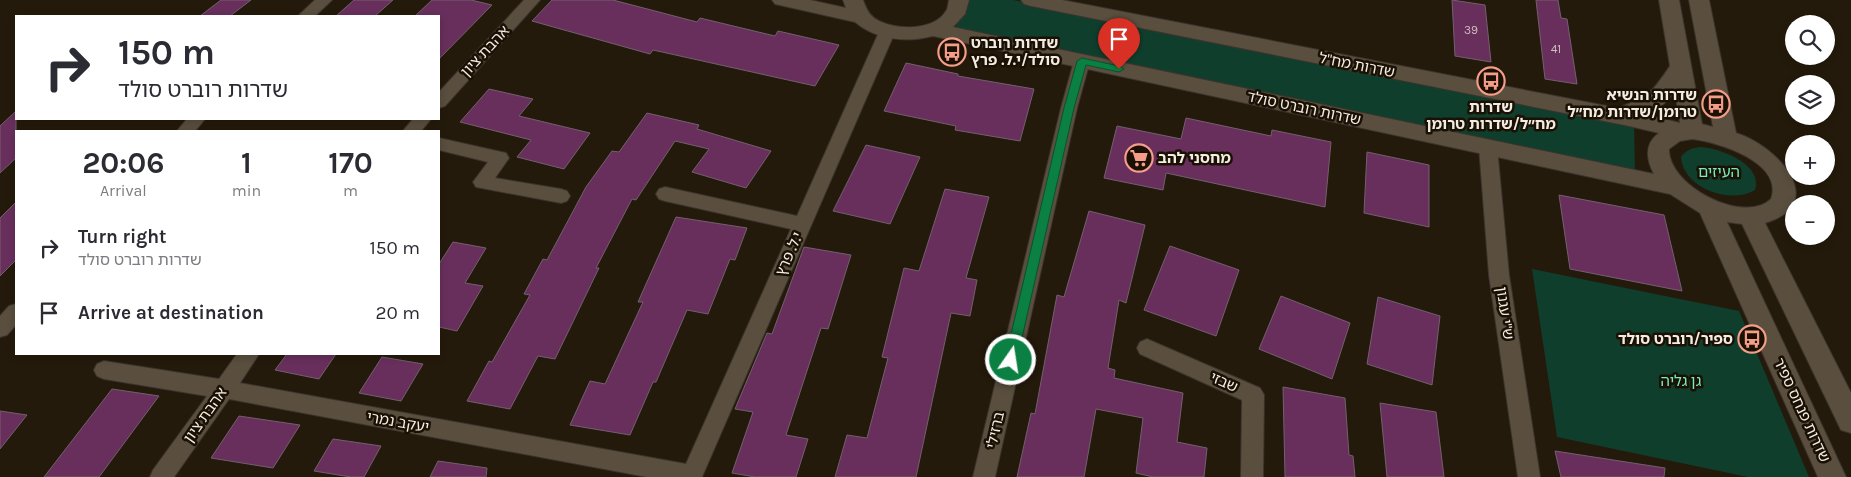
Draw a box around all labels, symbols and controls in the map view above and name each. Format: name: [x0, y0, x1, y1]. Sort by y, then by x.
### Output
map controls: [1785, 15, 1835, 245]
button: search: [1785, 15, 1835, 65]
pin: [1098, 18, 1140, 69]
street label: אהבת ציון: [457, 22, 513, 80]
house number: 39: [1464, 23, 1478, 37]
icon: arrive: [1105, 25, 1133, 53]
text: 150 m: [118, 32, 215, 73]
place label: שדרות רוברט סולד/י.ל. פרץ: [971, 34, 1060, 69]
icon: right: [35, 35, 100, 100]
bus stop icon: שדרות רוברט סולד/י.ל. פרץ: [937, 37, 967, 67]
house number: 41: [1551, 42, 1561, 56]
street label: שדרות מח"ל: [1318, 49, 1396, 81]
bus stop icon: שדרות מח״ל/שדרות טרומן: [1476, 66, 1506, 96]
button: layers: [1785, 75, 1835, 125]
text: שדרות רוברט סולד: [118, 77, 288, 103]
place label: שדרות הנשיא טרומן/שדרות מח״ל: [1568, 86, 1697, 121]
street label: שדרות רוברט סולד: [1245, 87, 1363, 129]
bus stop icon: שדרות הנשיא טרומן/שדרות מח״ל: [1701, 89, 1731, 119]
place label: שדרות מח״ל/שדרות טרומן: [1426, 98, 1556, 133]
button: +: [1785, 135, 1835, 185]
supermarket icon: מחסני להב: [1124, 143, 1154, 173]
text: 20:06: [82, 145, 165, 181]
text: 1: [241, 145, 252, 181]
text: 170: [328, 145, 373, 181]
place label: מחסני להב: [1158, 149, 1231, 167]
park label: העיזים: [1698, 163, 1740, 181]
text: Arrival: [100, 181, 147, 200]
text: min: [232, 181, 261, 200]
text: m: [343, 181, 358, 200]
button: −: [1785, 195, 1835, 245]
text: Turn right: [78, 226, 167, 248]
street label: י.ל. פרץ: [771, 229, 807, 279]
icon: right: [35, 234, 63, 262]
text: 150 m: [369, 237, 420, 259]
text: שדרות רוברט סולד: [78, 250, 202, 269]
street label: ש"י עגנון: [1492, 285, 1518, 341]
icon: arrive: [35, 299, 63, 327]
text: Arrive at destination: [78, 302, 264, 324]
text: 20 m: [375, 302, 420, 324]
bus stop icon: ספיר/רוברט סולד: [1737, 324, 1767, 354]
place label: ספיר/רוברט סולד: [1618, 330, 1733, 348]
position arrow: [984, 333, 1036, 385]
street label: שדרות פנחס ספיר: [1770, 355, 1834, 465]
street label: שבזי: [1207, 368, 1241, 396]
park label: גן גליה: [1661, 372, 1702, 390]
street label: אהבת ציון: [179, 384, 231, 446]
street label: יעקב נמרי: [366, 408, 430, 436]
street label: ברזילי: [982, 409, 1008, 450]

